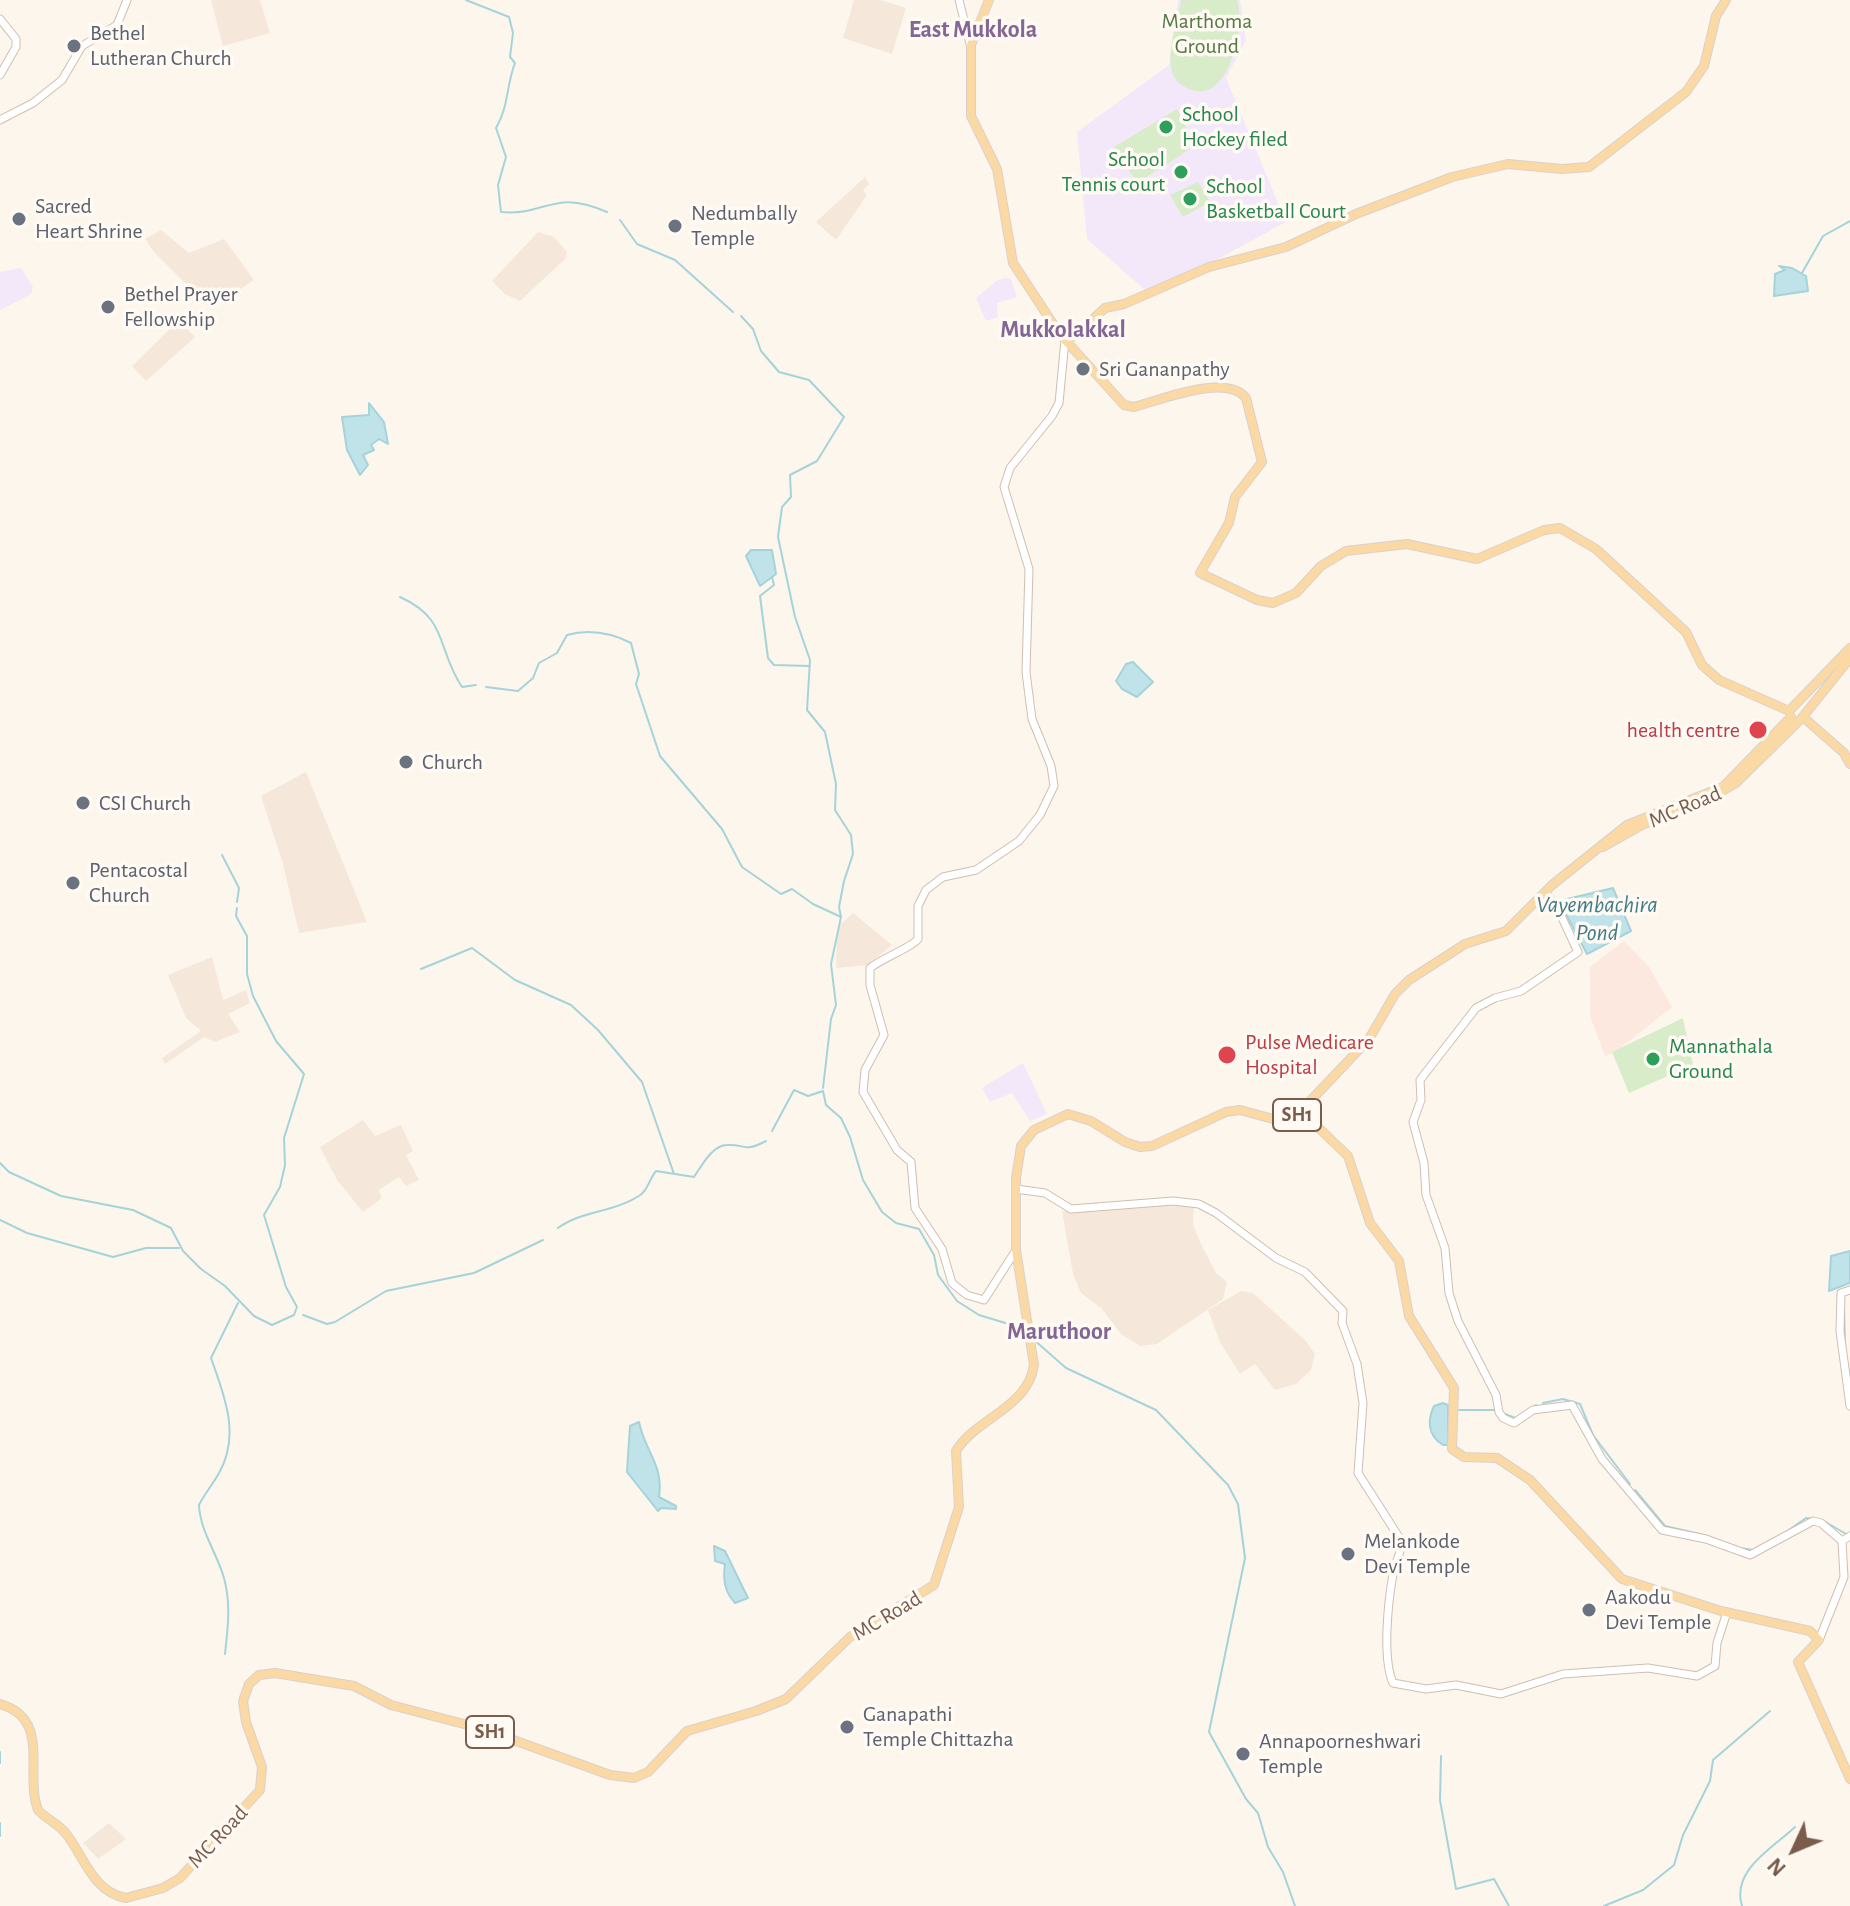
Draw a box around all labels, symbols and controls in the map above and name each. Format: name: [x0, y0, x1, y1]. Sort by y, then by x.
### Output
park label: Marthoma Ground: [1162, 8, 1252, 60]
district label: East Mukkola: [909, 16, 1037, 44]
place label: Bethel Lutheran Church: [90, 20, 232, 72]
marker: Bethel Lutheran Church: [65, 37, 83, 55]
place label: School Hockey filed: [1182, 101, 1288, 152]
marker: School Hockey filed: [1157, 118, 1175, 136]
place label: School Tennis court: [1062, 146, 1165, 198]
marker: School Tennis court: [1172, 163, 1190, 181]
place label: School Basketball Court: [1206, 173, 1346, 224]
marker: School Basketball Court: [1181, 190, 1199, 208]
place label: Sacred Heart Shrine: [35, 193, 143, 244]
place label: Nedumbally Temple: [691, 200, 797, 252]
marker: Sacred Heart Shrine: [10, 210, 28, 228]
marker: Nedumbally Temple: [666, 217, 684, 235]
place label: Bethel Prayer Fellowship: [124, 281, 238, 332]
marker: Bethel Prayer Fellowship: [99, 298, 117, 316]
district label: Mukkolakkal: [1000, 316, 1126, 344]
place label: Sri Gananpathy: [1099, 356, 1230, 382]
marker: Sri Gananpathy: [1074, 360, 1092, 378]
place label: health centre: [1627, 717, 1740, 743]
marker: health centre: [1747, 719, 1769, 741]
place label: Church: [422, 749, 483, 775]
marker: Church: [397, 753, 415, 771]
street label: MC Road: [1645, 780, 1725, 834]
place label: CSI Church: [99, 790, 191, 816]
marker: CSI Church: [74, 794, 92, 812]
place label: Pentacostal Church: [89, 857, 188, 908]
marker: Pentacostal Church: [64, 874, 82, 892]
water label: Vayembachira Pond: [1536, 891, 1658, 947]
place label: Pulse Medicare Hospital: [1245, 1029, 1374, 1080]
place label: Mannathala Ground: [1669, 1033, 1773, 1084]
marker: Pulse Medicare Hospital: [1216, 1044, 1238, 1066]
marker: Mannathala Ground: [1644, 1050, 1662, 1068]
road number: SH1: [1273, 1099, 1321, 1131]
district label: Maruthoor: [1007, 1318, 1111, 1346]
place label: Melankode Devi Temple: [1364, 1528, 1470, 1580]
marker: Melankode Devi Temple: [1339, 1545, 1357, 1563]
place label: Aakodu Devi Temple: [1605, 1584, 1711, 1636]
street label: MC Road: [848, 1585, 926, 1647]
marker: Aakodu Devi Temple: [1580, 1601, 1598, 1619]
place label: Ganapathi Temple Chittazha: [863, 1701, 1014, 1752]
road number: SH1: [466, 1716, 514, 1748]
marker: Ganapathi Temple Chittazha: [838, 1718, 856, 1736]
place label: Annapoorneshwari Temple: [1259, 1728, 1421, 1780]
marker: Annapoorneshwari Temple: [1234, 1745, 1252, 1763]
street label: MC Road: [182, 1800, 254, 1874]
north arrow: [1754, 1810, 1834, 1890]
text: N: [1764, 1854, 1790, 1880]

